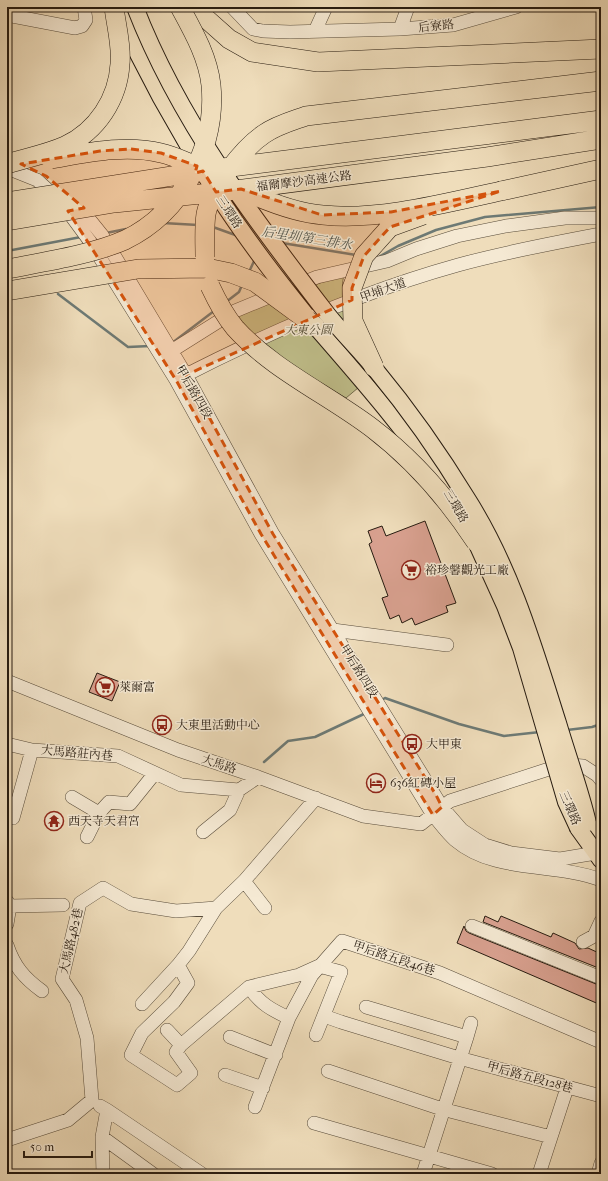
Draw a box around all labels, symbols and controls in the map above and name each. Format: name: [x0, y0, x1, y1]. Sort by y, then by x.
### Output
street label: 后寮路: [417, 17, 455, 35]
street label: 福爾摩沙高速公路: [255, 168, 353, 194]
street label: 三環路: [213, 193, 245, 231]
water label: 后里圳第三排水: [261, 223, 355, 253]
street label: 甲埔大道: [358, 275, 408, 305]
park label: 大東公園: [284, 323, 334, 337]
street label: 甲后路四段: [173, 363, 215, 421]
street label: 三環路: [441, 487, 471, 525]
supermarket icon: 裕珍馨觀光工廠: [400, 559, 422, 581]
place label: 裕珍馨觀光工廠: [425, 563, 509, 577]
street label: 甲后路四段: [337, 642, 381, 700]
supermarket icon: 萊爾富: [94, 676, 116, 698]
place label: 萊爾富: [119, 680, 155, 694]
bus stop icon: 大東里活動中心: [151, 714, 173, 736]
place label: 大東里活動中心: [176, 718, 260, 732]
bus stop icon: 大甲東: [401, 733, 423, 755]
place label: 大甲東: [426, 737, 462, 751]
street label: 大馬路莊內巷: [41, 743, 113, 763]
street label: 大馬路: [200, 752, 238, 776]
hotel icon: 636紅磚小屋: [365, 772, 387, 794]
place label: 636紅磚小屋: [390, 776, 456, 790]
street label: 三環路: [557, 789, 583, 827]
temple icon: 西天寺天君宮: [43, 810, 65, 832]
place label: 西天寺天君宮: [68, 814, 140, 828]
street label: 大馬路482巷: [57, 907, 85, 975]
street label: 甲后路五段46巷: [351, 938, 437, 978]
street label: 甲后路五段128巷: [485, 1059, 575, 1095]
scale bar: [24, 1133, 92, 1159]
text: 50 m: [30, 1140, 54, 1154]

